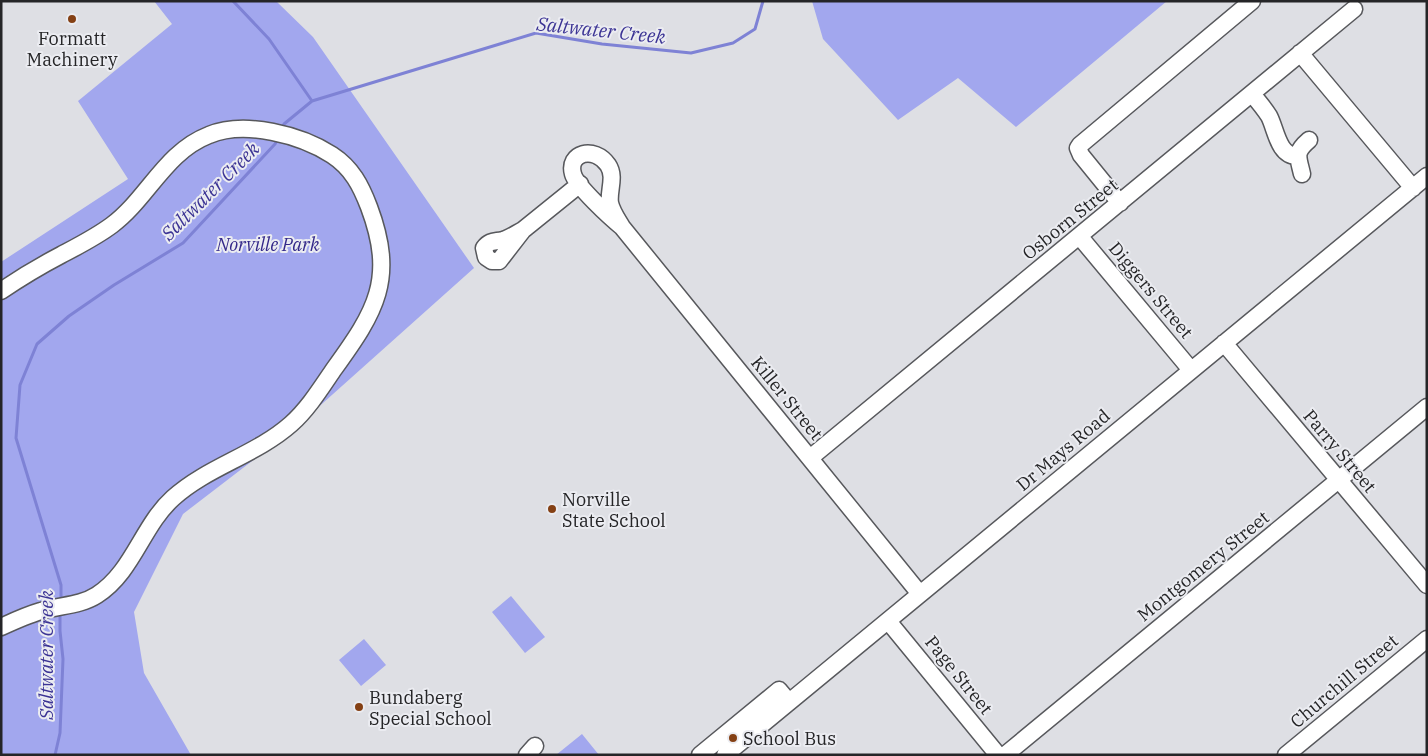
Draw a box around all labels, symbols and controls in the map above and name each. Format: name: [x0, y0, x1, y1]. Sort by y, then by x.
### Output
water label: Saltwater Creek: [534, 11, 668, 49]
marker: Formatt Machinery: [66, 13, 78, 25]
place label: Formatt Machinery: [27, 27, 118, 71]
water label: Saltwater Creek: [155, 136, 265, 246]
street label: Osborn Street: [1017, 173, 1123, 265]
park label: Norville Park: [215, 233, 320, 256]
street label: Diggers Street: [1104, 237, 1198, 343]
street label: Killer Street: [746, 351, 828, 445]
street label: Dr Mays Road: [1011, 404, 1115, 496]
street label: Parry Street: [1299, 405, 1381, 497]
place label: Norville State School: [562, 488, 666, 532]
marker: Norville State School: [546, 503, 558, 515]
street label: Montgomery Street: [1132, 506, 1274, 626]
water label: Saltwater Creek: [34, 589, 58, 721]
street label: Churchill Street: [1285, 629, 1403, 733]
street label: Page Street: [920, 631, 998, 719]
place label: Bundaberg Special School: [369, 686, 492, 730]
marker: Bundaberg Special School: [353, 701, 365, 713]
place label: School Bus: [743, 727, 836, 750]
marker: School Bus: [727, 732, 739, 744]

